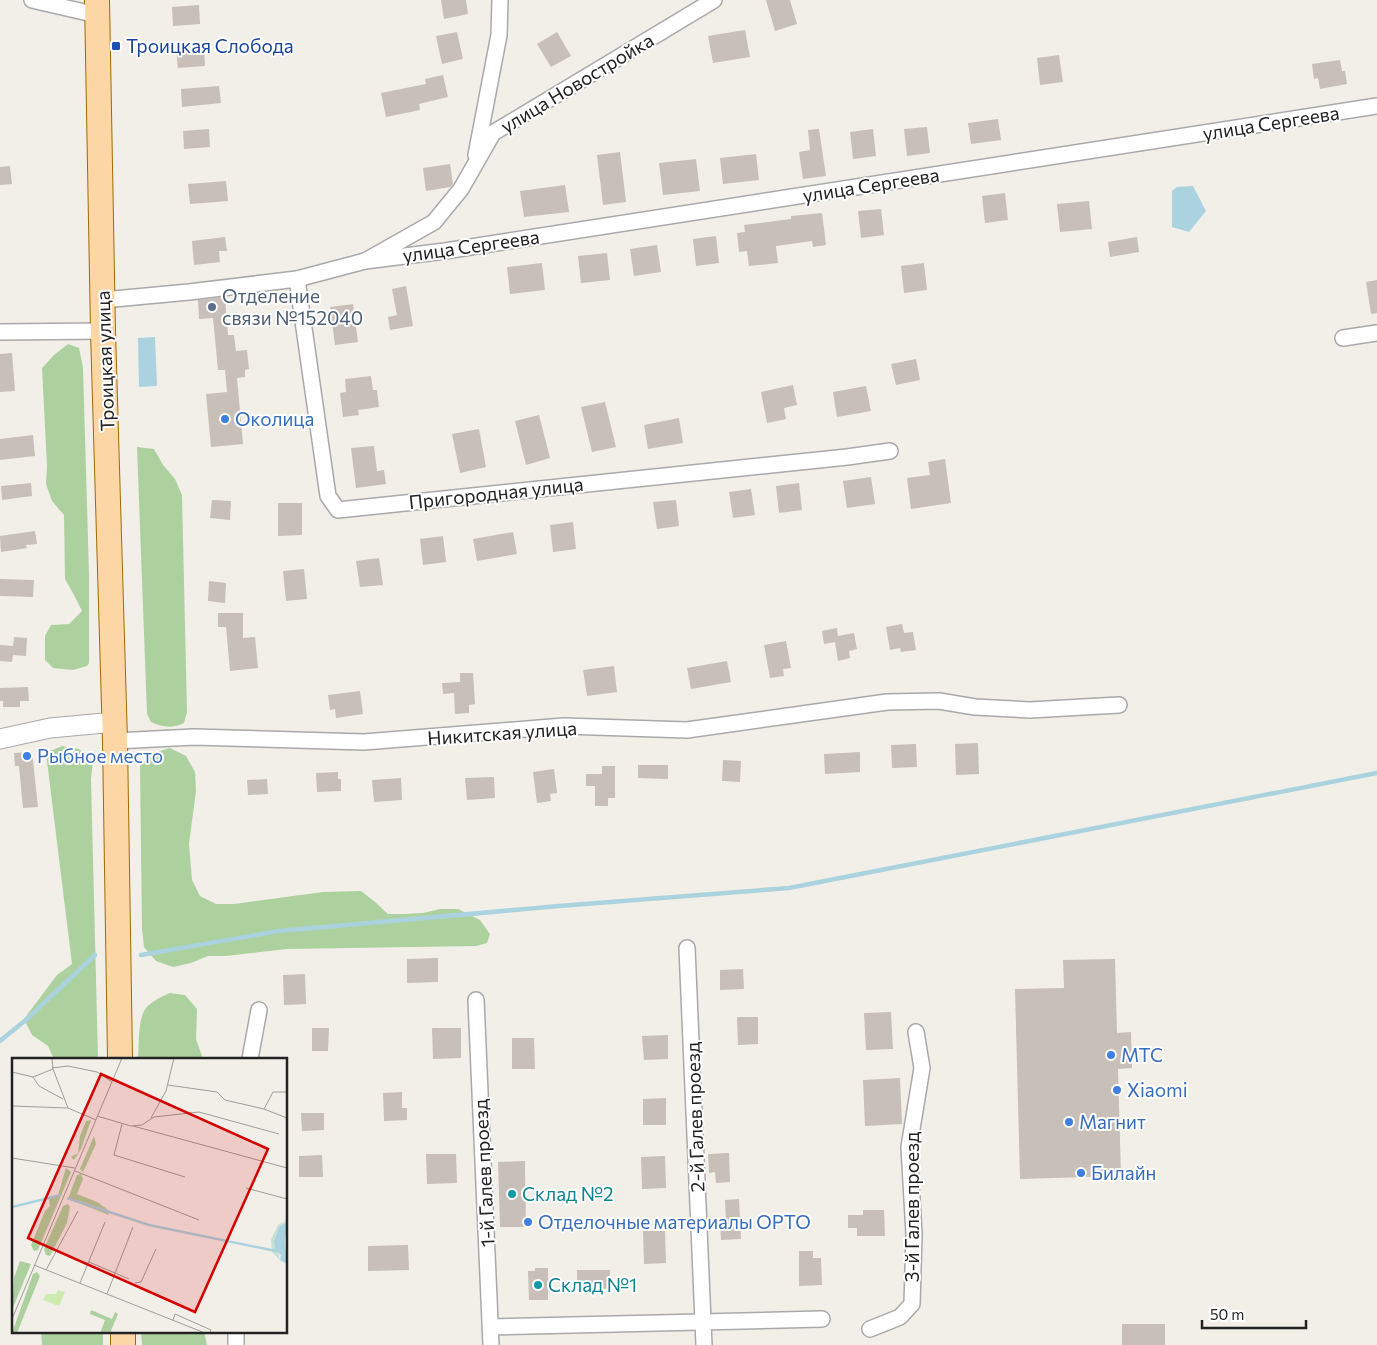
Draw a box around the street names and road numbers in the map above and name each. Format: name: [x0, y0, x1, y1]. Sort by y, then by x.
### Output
street label: улица Новостройка: [496, 28, 657, 137]
street label: улица Сергеева: [1201, 100, 1341, 145]
street label: улица Сергеева: [801, 162, 941, 207]
street label: улица Сергеева: [401, 225, 541, 266]
street label: Троицкая улица: [91, 290, 118, 432]
street label: Пригородная улица: [407, 472, 584, 513]
street label: Никитская улица: [426, 716, 578, 749]
street label: 2-й Галев проезд: [680, 1041, 709, 1193]
street label: 1-й Галев проезд: [468, 1099, 499, 1248]
street label: 3-й Галев проезд: [900, 1132, 923, 1282]

